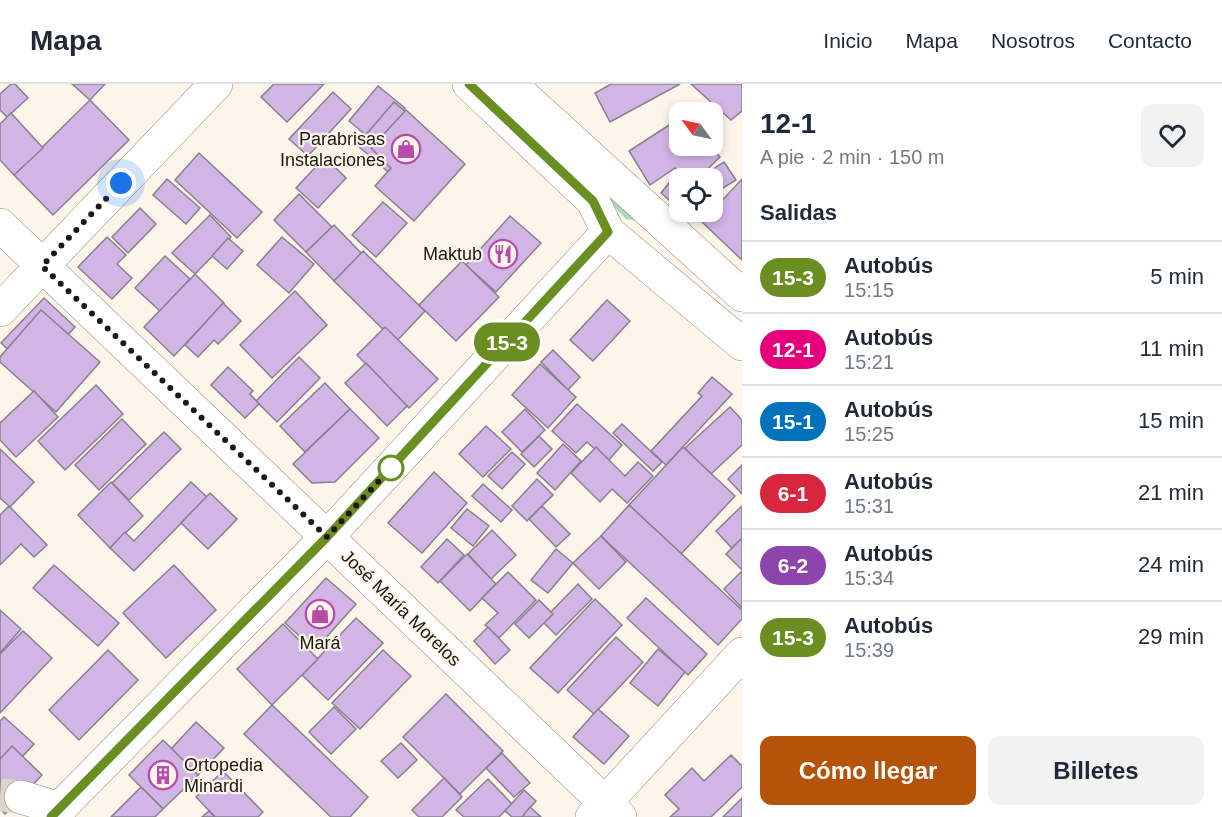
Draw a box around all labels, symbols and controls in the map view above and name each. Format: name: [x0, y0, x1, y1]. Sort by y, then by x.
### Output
text: Mapa: [30, 25, 102, 56]
text: Inicio: [823, 29, 872, 52]
text: Mapa: [905, 29, 958, 52]
text: Nosotros: [991, 29, 1075, 52]
text: Contacto: [1108, 29, 1192, 52]
north arrow: [669, 102, 723, 156]
map controls: [669, 102, 723, 222]
button: heart: [1141, 104, 1204, 167]
text: 12-1: [760, 108, 816, 139]
place label: Parabrisas Instalaciones: [280, 129, 385, 170]
shop icon: Parabrisas Instalaciones: [390, 133, 422, 165]
text: A pie · 2 min · 150 m: [760, 146, 945, 168]
your location: [106, 168, 136, 198]
button: locate: [669, 168, 723, 222]
text: Salidas: [760, 200, 837, 225]
restaurant icon: Maktub: [487, 238, 519, 270]
place label: Maktub: [423, 244, 482, 264]
text: Autobús: [844, 253, 933, 278]
text: 5 min: [1150, 264, 1204, 289]
text: 15-3: [772, 266, 814, 289]
text: 15:15: [844, 279, 894, 301]
line badge: 15-3: [465, 322, 549, 362]
text: Autobús: [844, 325, 933, 350]
text: 15-3: [486, 331, 528, 354]
text: 11 min: [1140, 336, 1204, 361]
text: 12-1: [772, 338, 814, 361]
text: 15:21: [844, 351, 894, 373]
text: Autobús: [844, 397, 933, 422]
text: 15 min: [1138, 408, 1204, 433]
text: 15-1: [772, 410, 814, 433]
text: 15:25: [844, 423, 894, 445]
unlabelled marker: [378, 455, 404, 481]
text: Autobús: [844, 469, 933, 494]
text: 21 min: [1138, 480, 1204, 505]
text: 6-1: [778, 482, 808, 505]
text: 15:31: [844, 495, 894, 517]
text: Autobús: [844, 541, 933, 566]
street label: José María Morelos: [337, 546, 465, 670]
text: 24 min: [1138, 552, 1204, 577]
text: 6-2: [778, 554, 808, 577]
text: 15:34: [844, 567, 894, 589]
shop icon: Mará: [304, 598, 336, 630]
text: Autobús: [844, 613, 933, 638]
text: 29 min: [1138, 624, 1204, 649]
text: 15-3: [772, 626, 814, 649]
place label: Mará: [299, 633, 341, 653]
text: 15:39: [844, 639, 894, 661]
button: Cómo llegar: [760, 736, 976, 805]
button: Billetes: [988, 736, 1204, 805]
place label: Ortopedia Minardi: [184, 755, 264, 796]
building icon: Ortopedia Minardi: [147, 759, 179, 791]

